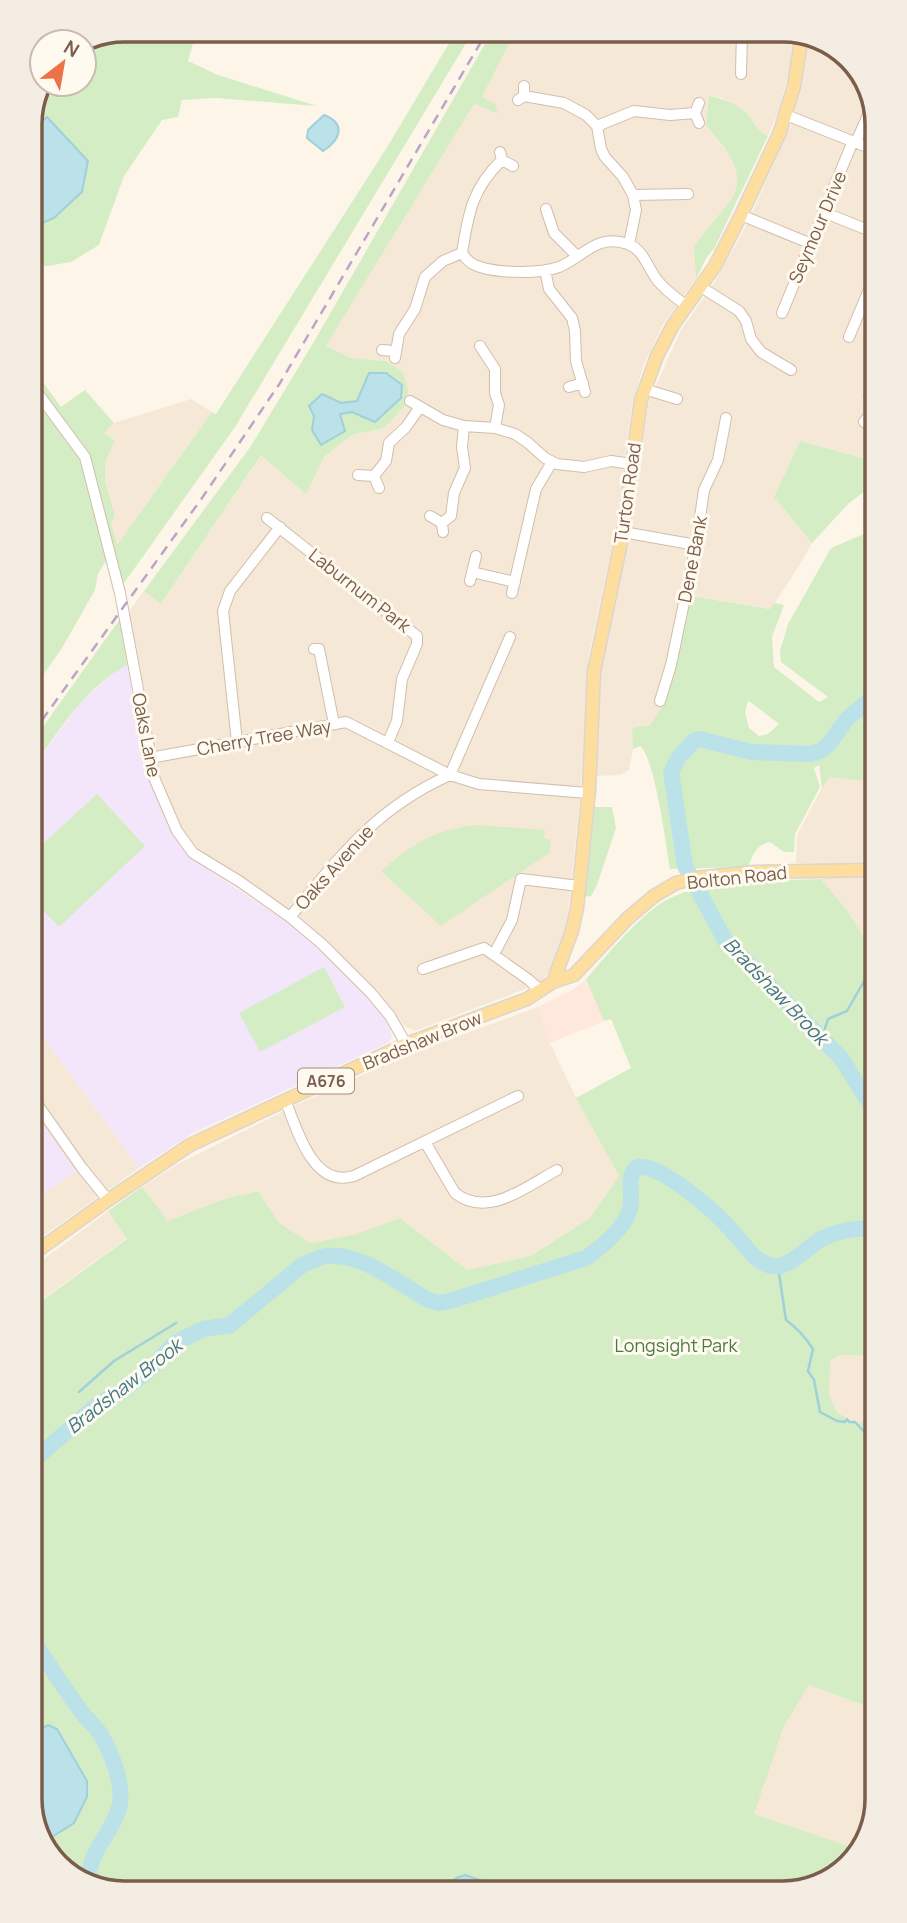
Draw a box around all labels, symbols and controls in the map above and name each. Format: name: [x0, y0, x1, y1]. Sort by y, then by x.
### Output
north arrow: [28, 28, 98, 98]
text: N: [59, 34, 84, 63]
street label: Seymour Drive: [783, 167, 851, 287]
street label: Turton Road: [608, 441, 646, 545]
street label: Dene Bank: [672, 513, 712, 604]
street label: Laburnum Park: [304, 543, 417, 638]
street label: Oaks Lane: [127, 691, 167, 779]
street label: Cherry Tree Way: [195, 713, 333, 761]
street label: Oaks Avenue: [289, 819, 379, 915]
street label: Bolton Road: [686, 860, 788, 894]
water label: Bradshaw Brook: [718, 932, 836, 1052]
street label: Bradshaw Brow: [359, 1005, 485, 1075]
road number: A676: [298, 1068, 354, 1093]
water label: Bradshaw Brook: [61, 1331, 189, 1439]
park label: Longsight Park: [615, 1333, 738, 1357]

